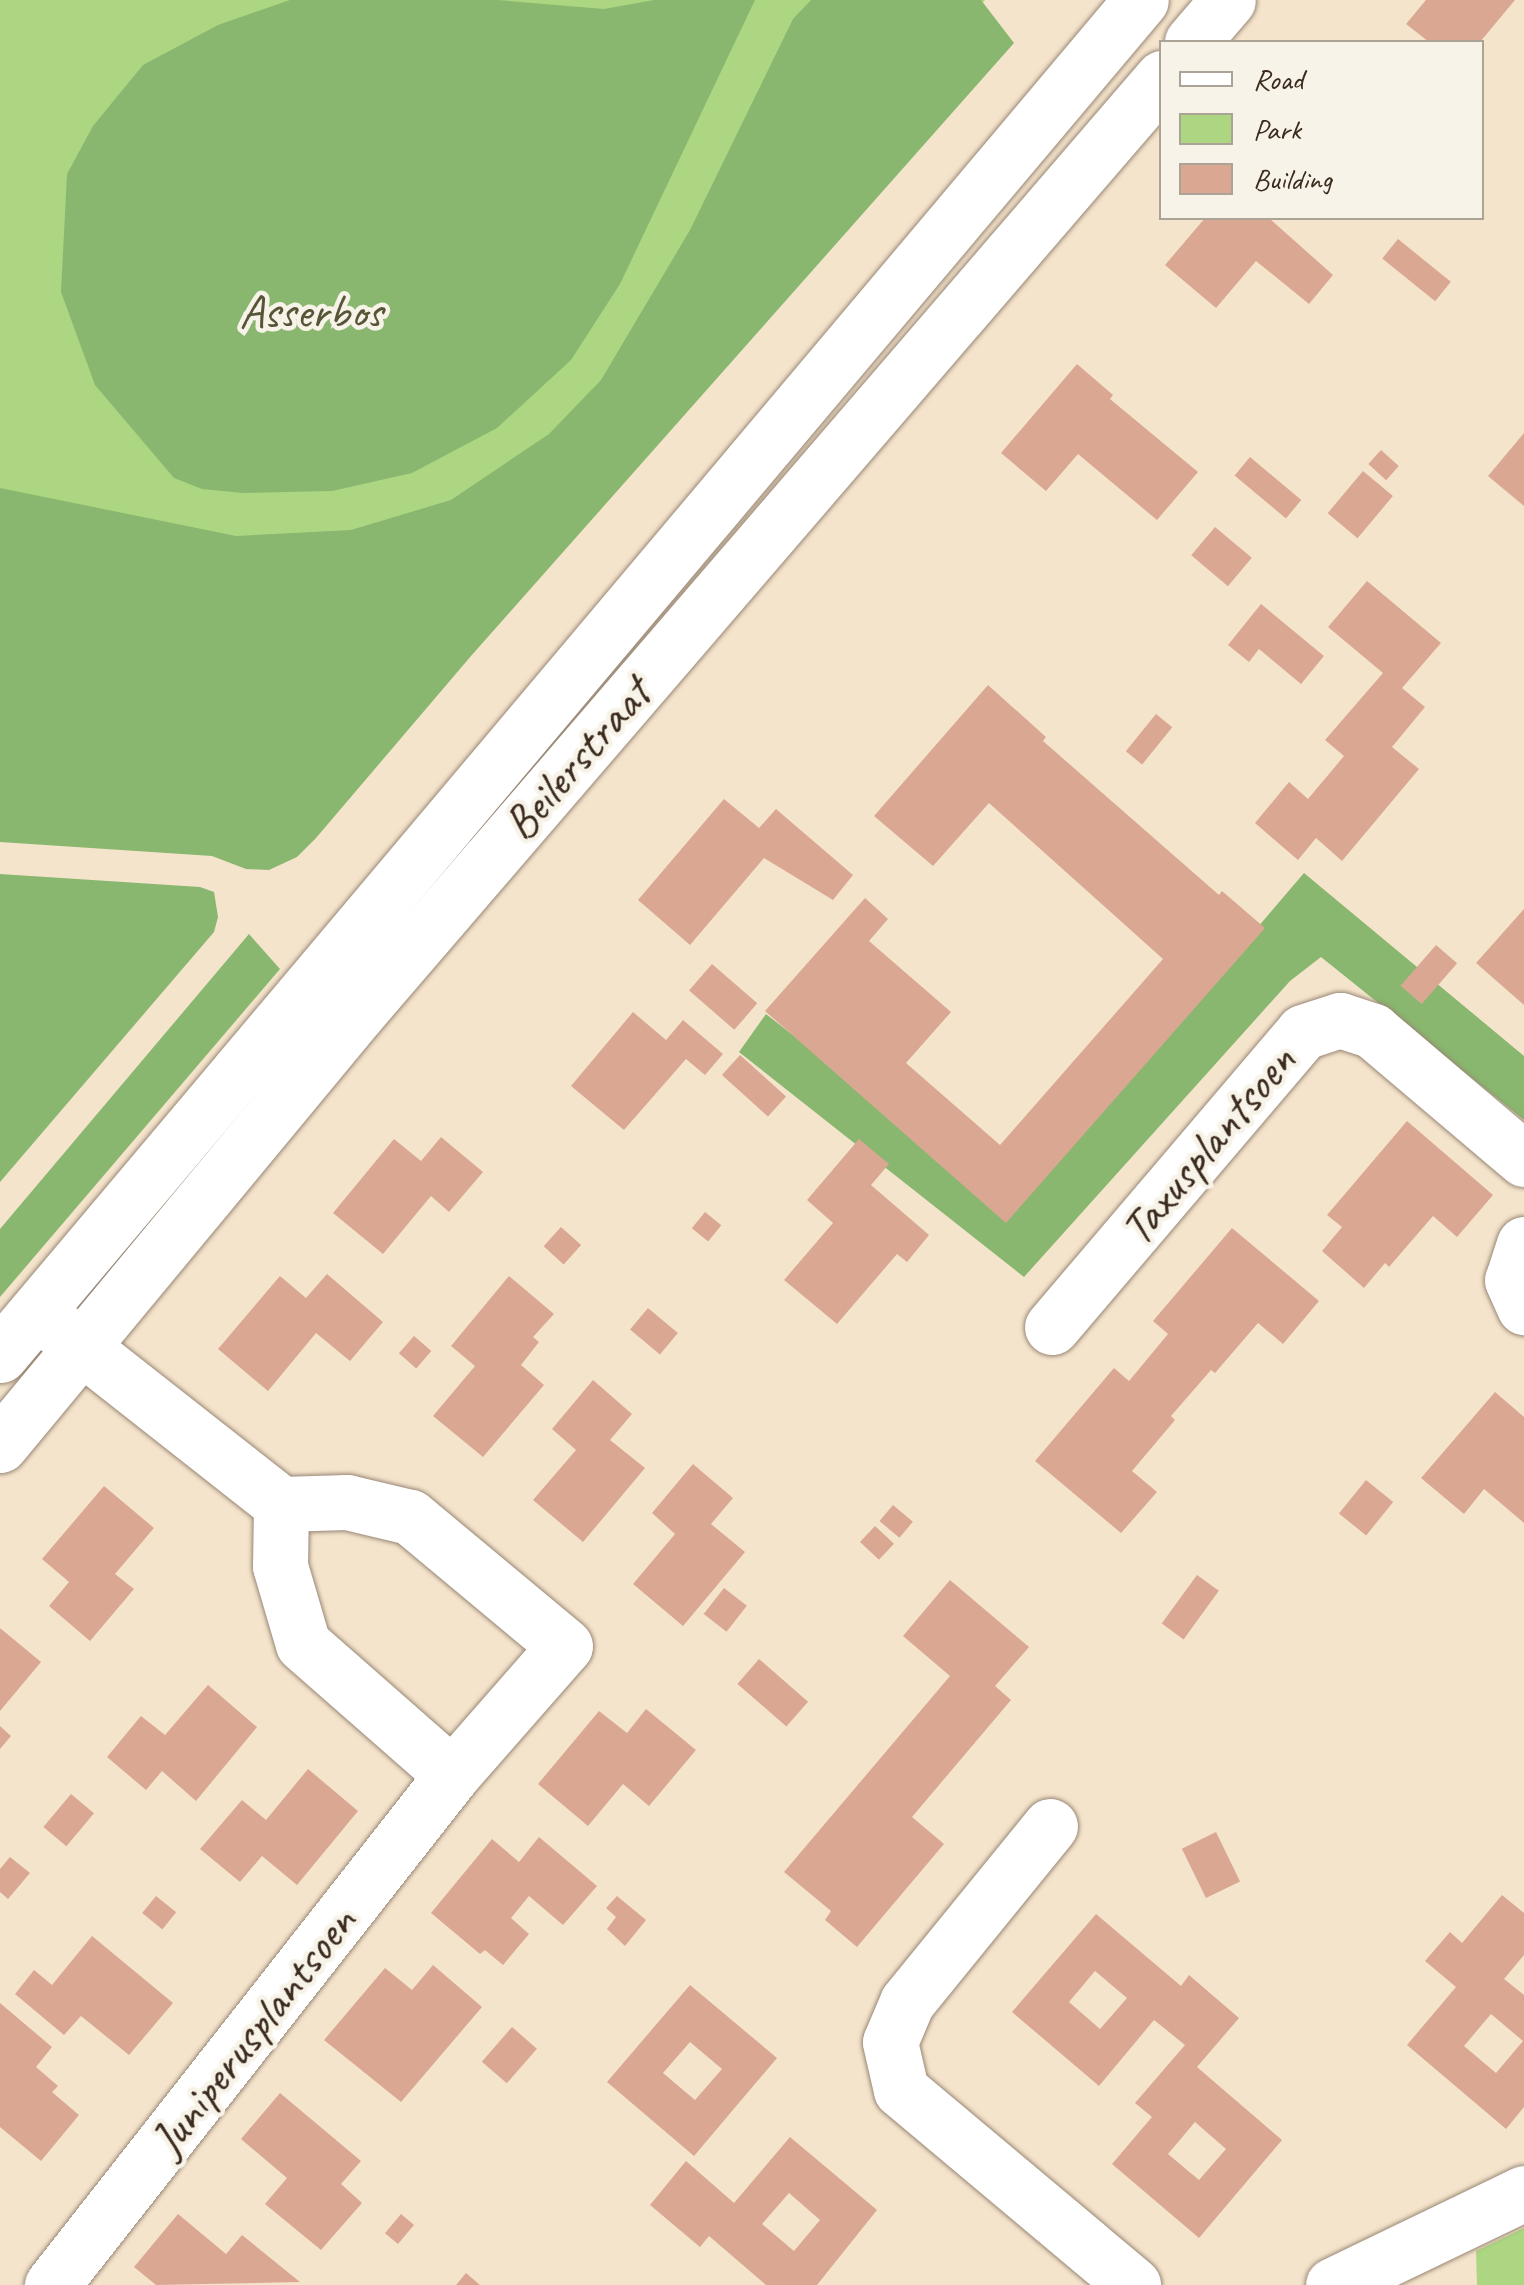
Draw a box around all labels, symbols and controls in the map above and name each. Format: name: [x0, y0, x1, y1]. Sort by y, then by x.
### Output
legend: [1159, 40, 1484, 220]
text: Road: [1253, 60, 1303, 98]
text: Park: [1253, 110, 1301, 148]
text: Building: [1253, 160, 1332, 198]
park label: Asserbos: [239, 283, 383, 341]
street label: Beilerstraat: [491, 666, 663, 852]
street label: Taxusplantsoen: [1108, 1033, 1308, 1257]
street label: Juniperusplantsoen: [138, 1895, 368, 2167]

